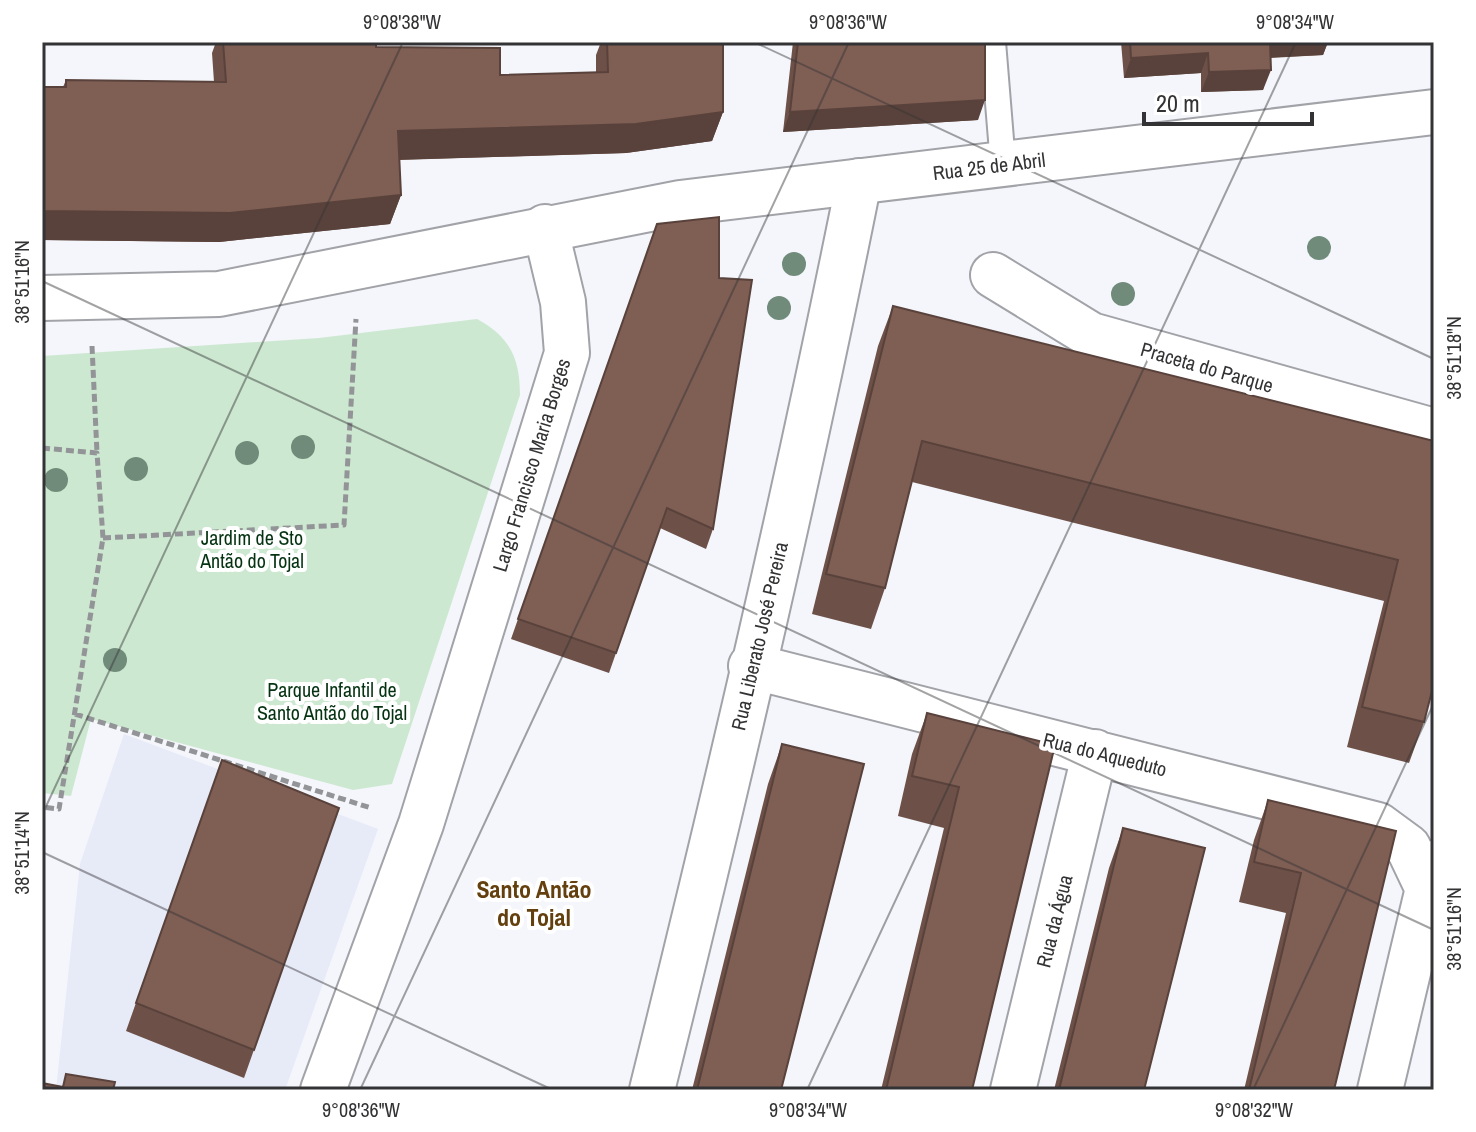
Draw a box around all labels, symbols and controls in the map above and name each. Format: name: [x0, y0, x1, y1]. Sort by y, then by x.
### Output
text: 9°08'38"W: [363, 8, 442, 35]
text: 9°08'36"W: [809, 8, 888, 35]
text: 9°08'34"W: [1256, 8, 1335, 35]
scale bar: [1144, 76, 1312, 126]
text: 20 m: [1156, 87, 1200, 119]
street label: Rua 25 de Abril: [931, 146, 1047, 186]
text: 38°51'16"N: [8, 240, 35, 324]
text: 38°51'18"N: [1440, 316, 1467, 400]
street label: Praceta do Parque: [1138, 335, 1276, 399]
street label: Largo Francisco Maria Borges: [486, 355, 576, 575]
park label: Jardim de Sto Antão do Tojal: [199, 524, 304, 574]
street label: Rua Liberato José Pereira: [724, 539, 794, 733]
park label: Parque Infantil de Santo Antão do Tojal: [257, 676, 407, 726]
street label: Rua do Aqueduto: [1040, 726, 1170, 782]
text: 38°51'14"N: [8, 811, 35, 895]
street label: Rua da Água: [1029, 872, 1079, 970]
district label: Santo Antão do Tojal: [476, 873, 592, 933]
text: 38°51'16"N: [1440, 887, 1467, 971]
text: 9°08'36"W: [322, 1096, 401, 1123]
text: 9°08'34"W: [769, 1096, 848, 1123]
text: 9°08'32"W: [1215, 1096, 1294, 1123]

